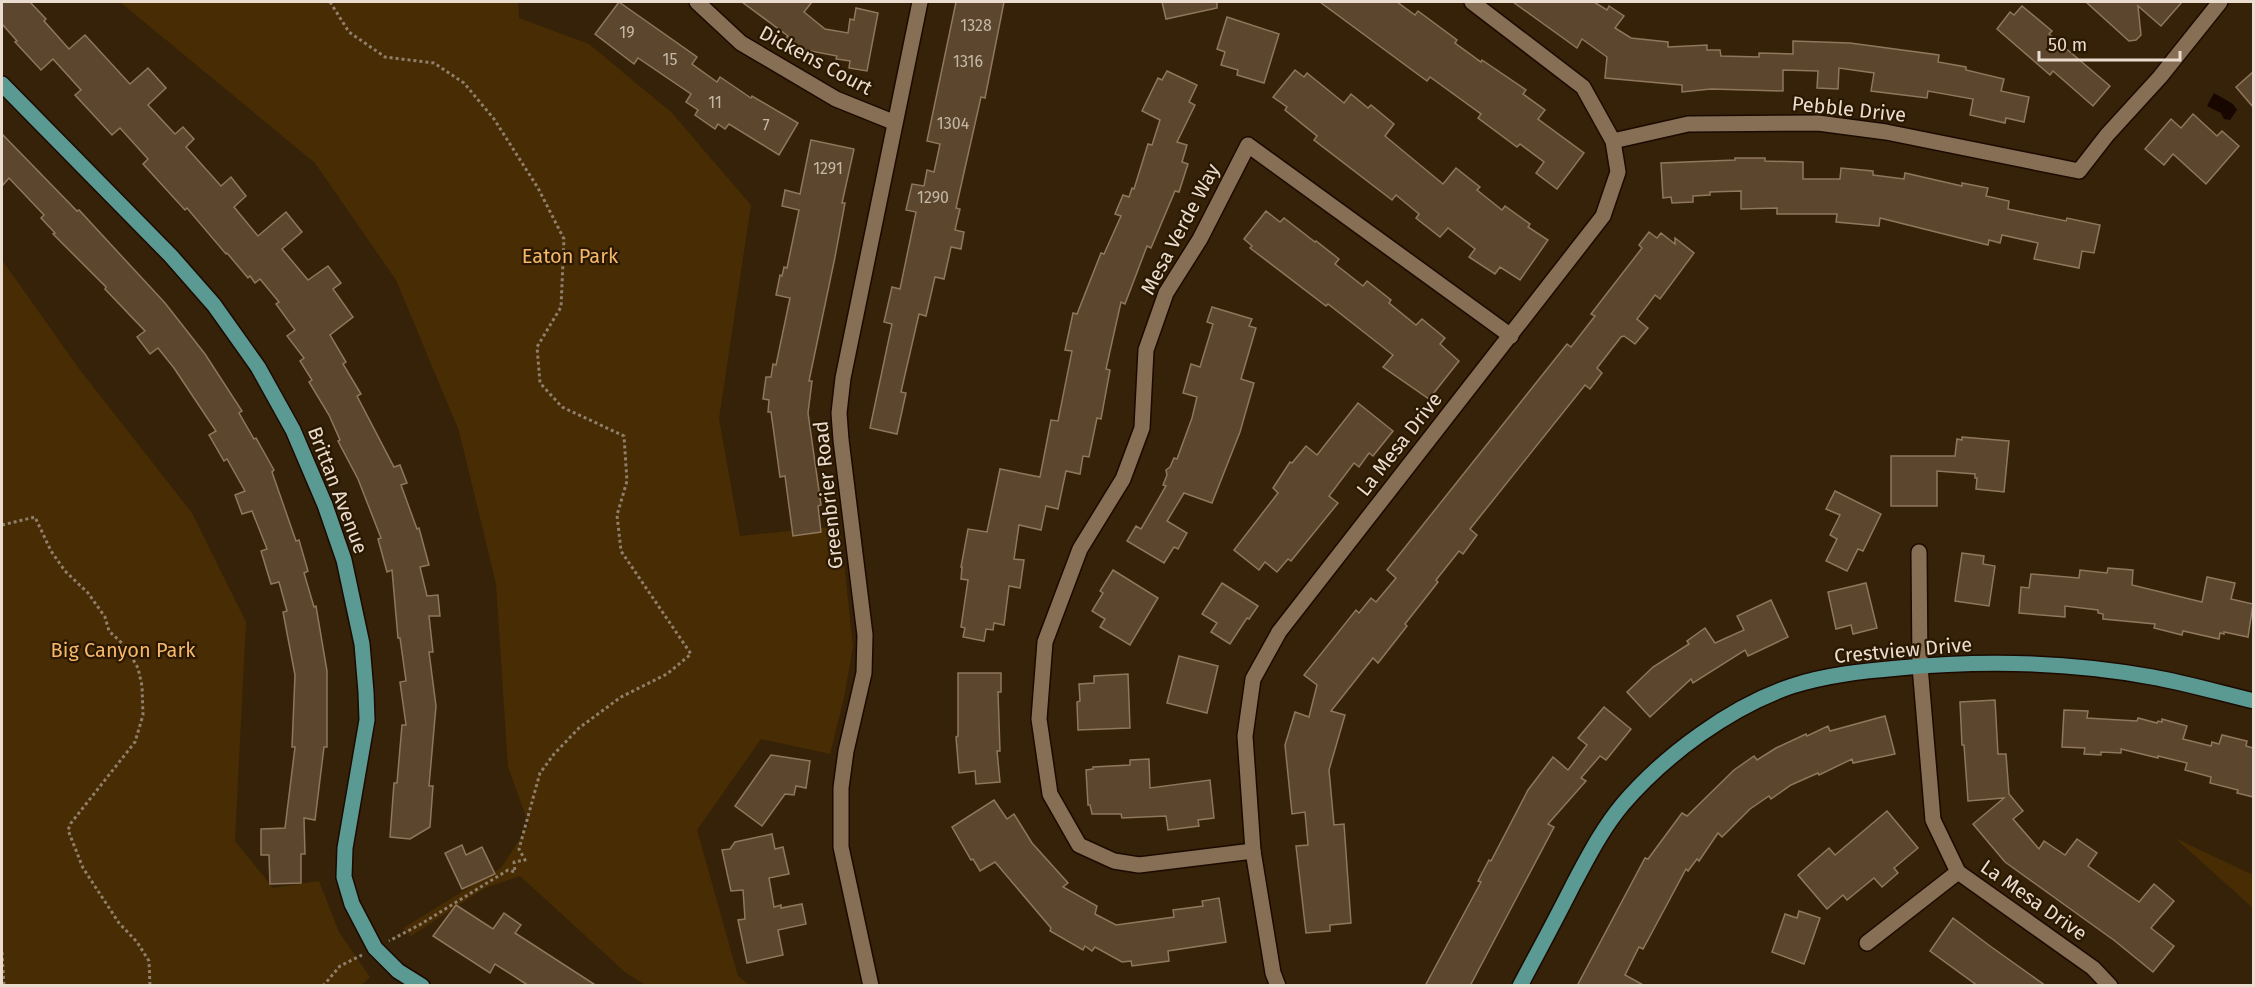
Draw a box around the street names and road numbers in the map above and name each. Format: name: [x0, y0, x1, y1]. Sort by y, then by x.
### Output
street label: Dickens Court: [755, 20, 877, 100]
street label: Pebble Drive: [1791, 91, 1907, 127]
street label: Mesa Verde Way: [1135, 159, 1225, 299]
street label: La Mesa Drive: [1351, 388, 1447, 500]
street label: Greenbrier Road: [808, 420, 848, 570]
street label: Brittan Avenue: [303, 423, 373, 557]
street label: Crestview Drive: [1833, 632, 1973, 668]
street label: La Mesa Drive: [1976, 854, 2092, 946]

